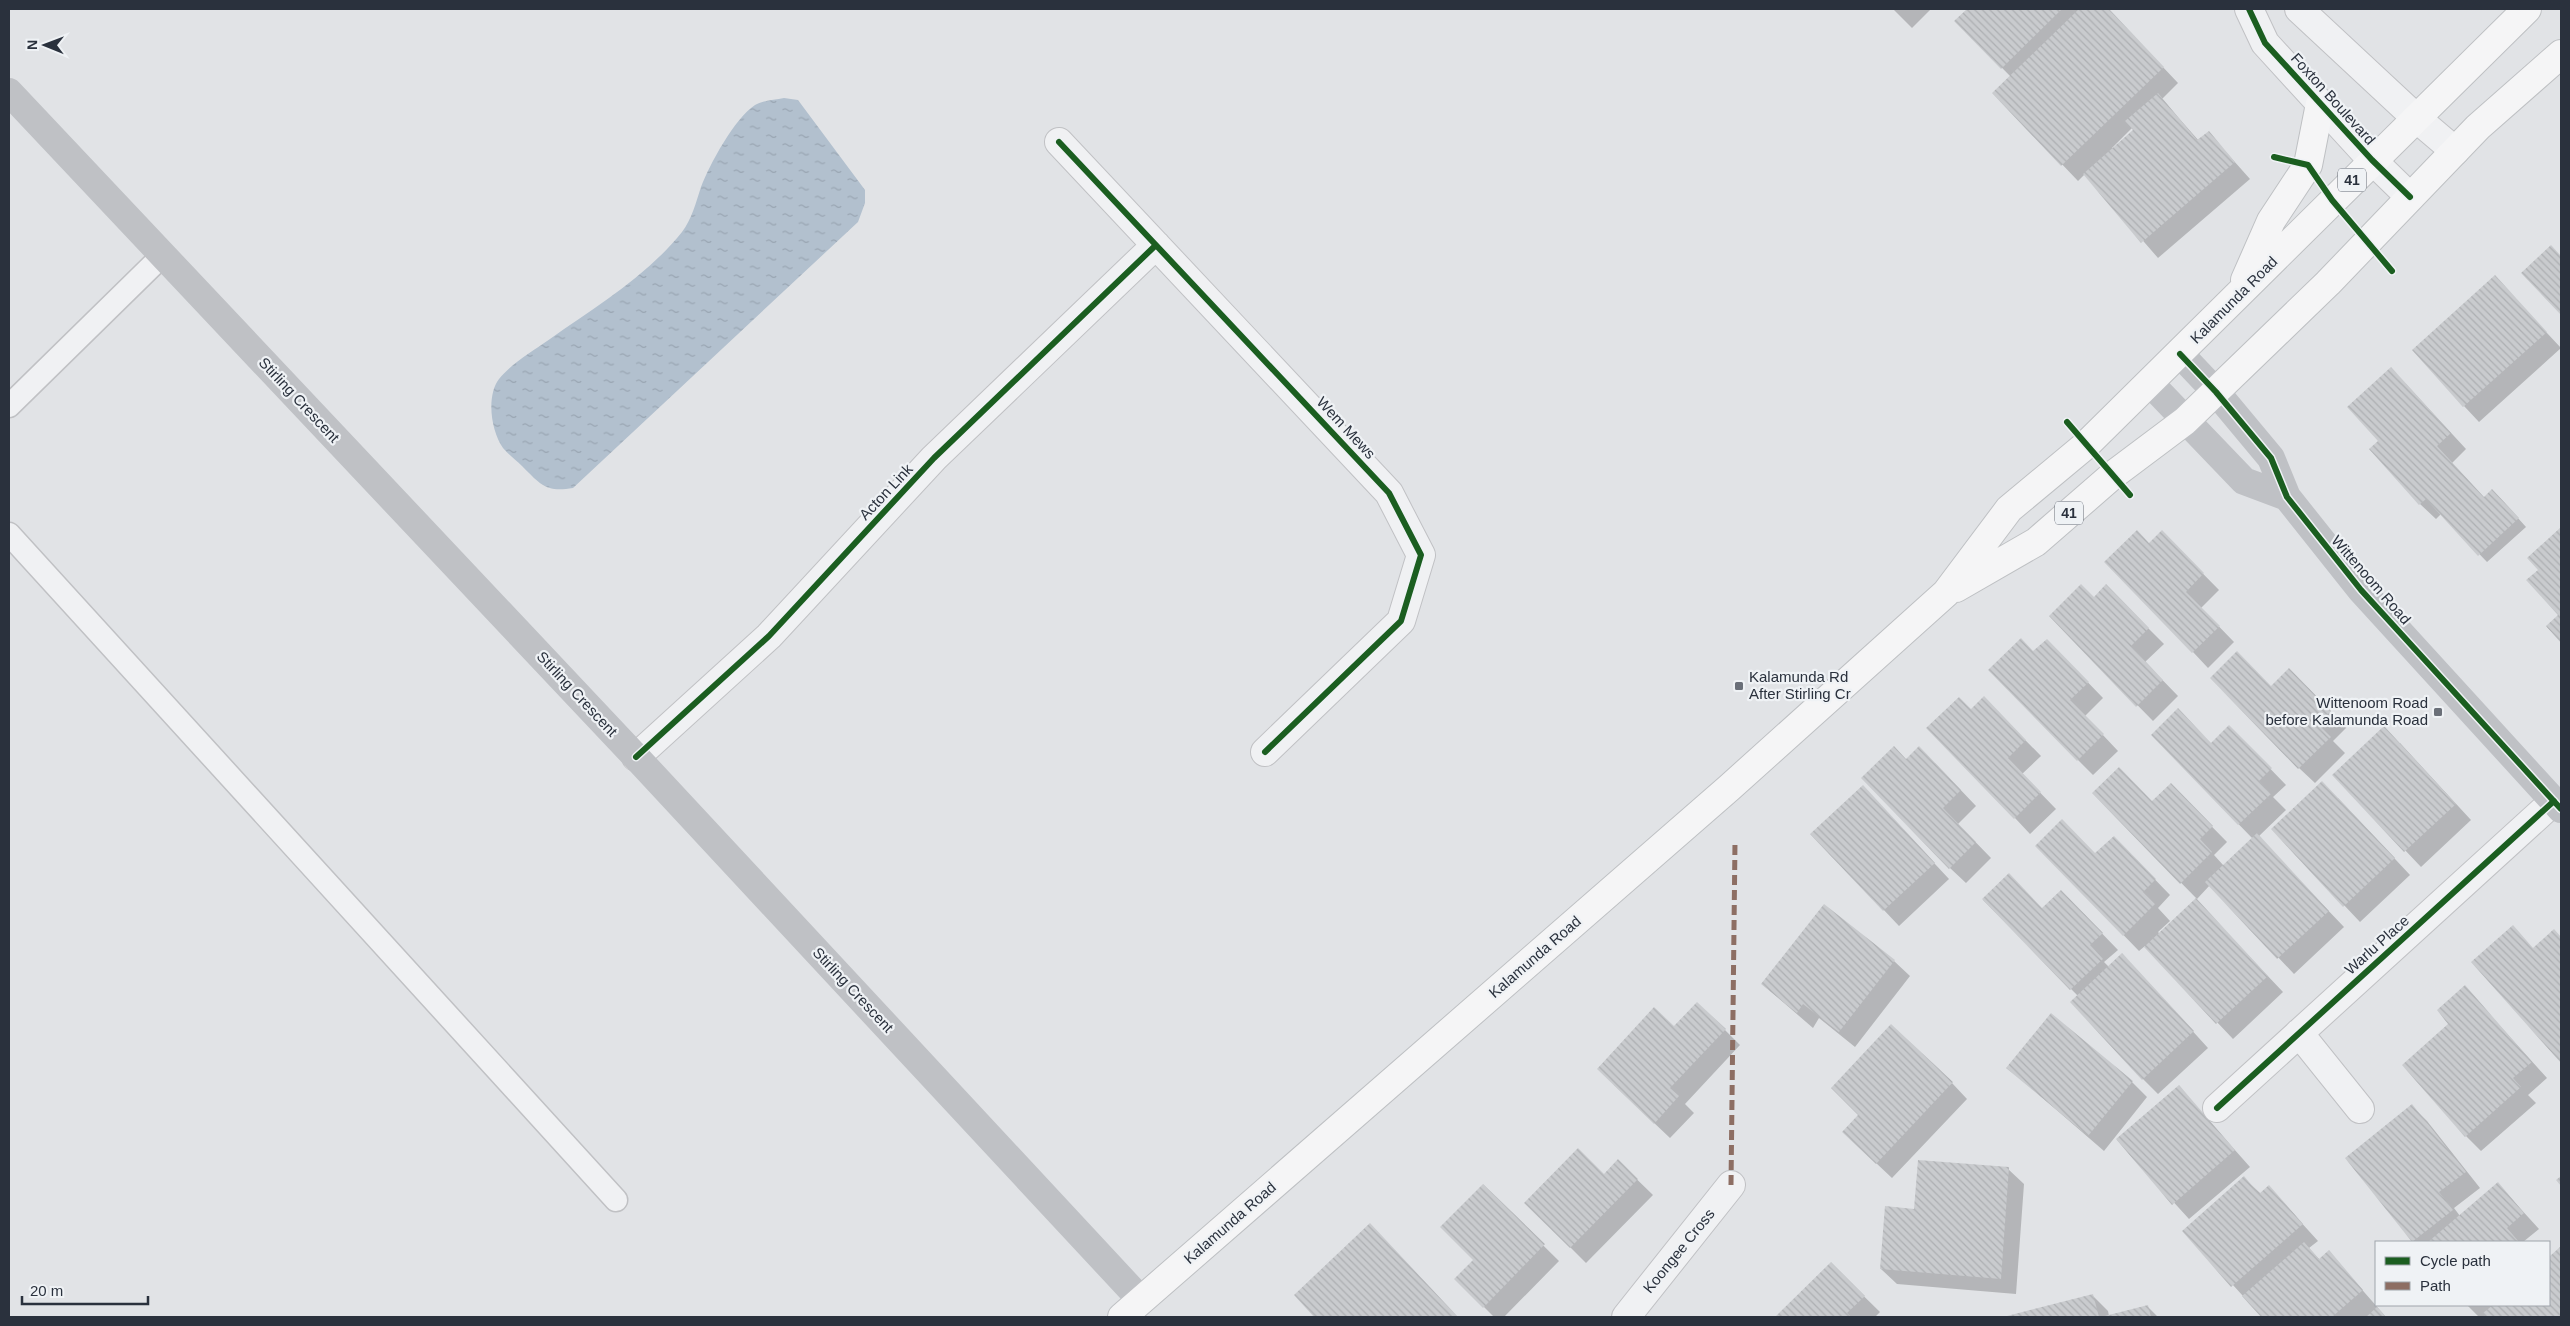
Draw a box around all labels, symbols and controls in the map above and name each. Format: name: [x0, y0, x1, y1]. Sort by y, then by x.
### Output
north arrow: [20, 20, 70, 70]
text: N: [24, 40, 40, 50]
street label: Foxton Boulevard: [2288, 49, 2379, 148]
road number: 41: [2338, 168, 2366, 192]
street label: Kalamunda Road: [2187, 253, 2281, 347]
street label: Stirling Crescent: [256, 354, 344, 446]
street label: Wem Mews: [1314, 393, 1379, 462]
street label: Acton Link: [856, 460, 916, 523]
road number: 41: [2055, 502, 2083, 524]
street label: Wittenoom Road: [2328, 532, 2414, 627]
street label: Stirling Crescent: [534, 648, 622, 740]
place label: Kalamunda Rd After Stirling Cr: [1749, 668, 1851, 702]
marker: Kalamunda Rd After Stirling Cr: [1733, 680, 1745, 692]
place label: Wittenoom Road before Kalamunda Road: [2265, 694, 2428, 728]
marker: Wittenoom Road before Kalamunda Road: [2432, 706, 2444, 718]
street label: Warlu Place: [2341, 911, 2412, 978]
street label: Kalamunda Road: [1485, 912, 1584, 1001]
street label: Stirling Crescent: [810, 944, 898, 1036]
street label: Kalamunda Road: [1180, 1178, 1279, 1267]
street label: Koongee Cross: [1639, 1205, 1718, 1296]
legend: [2375, 1241, 2550, 1306]
text: Cycle path: [2420, 1252, 2491, 1269]
scale bar: [22, 1274, 149, 1306]
text: Path: [2420, 1277, 2451, 1294]
text: 20 m: [30, 1282, 63, 1299]

